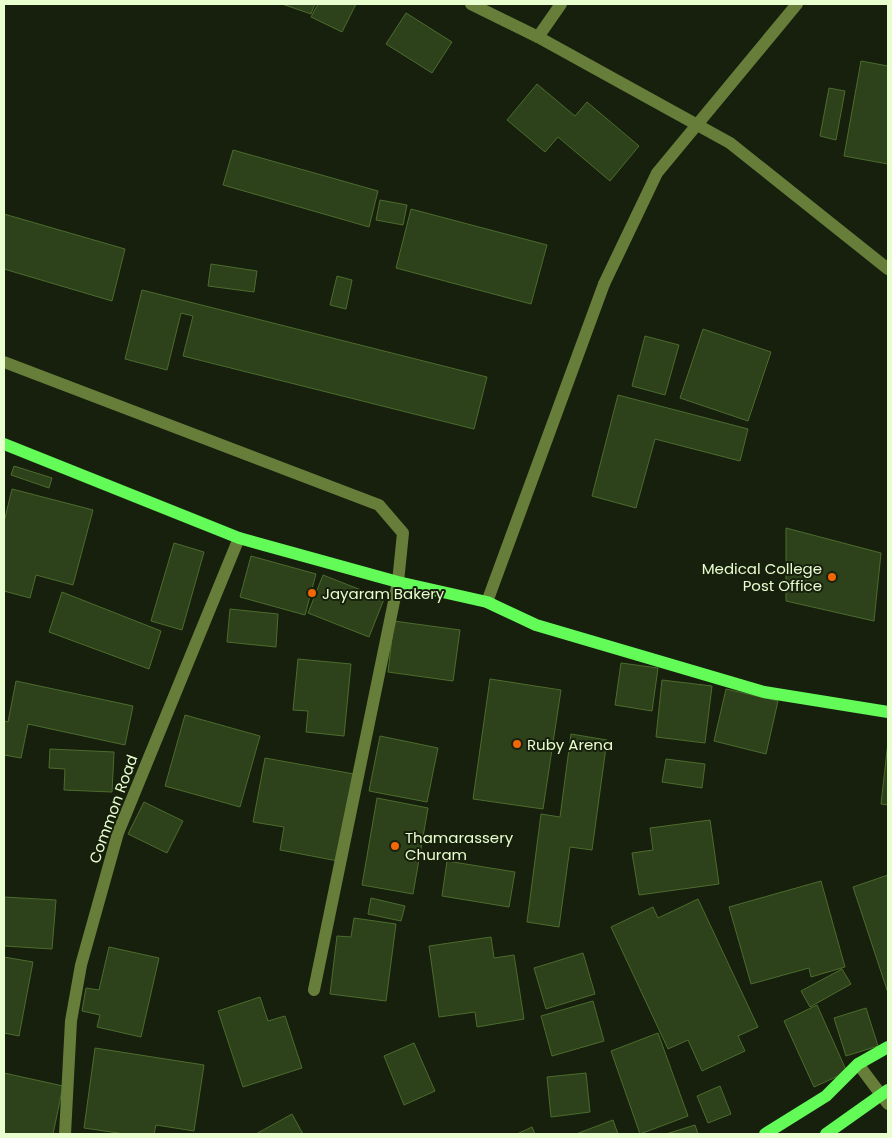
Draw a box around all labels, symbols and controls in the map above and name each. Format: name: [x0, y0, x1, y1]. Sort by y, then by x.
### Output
place label: Medical College Post Office: [702, 558, 822, 596]
marker: Medical College Post Office: [826, 571, 838, 583]
place label: Jayaram Bakery: [322, 583, 445, 604]
marker: Jayaram Bakery: [306, 587, 318, 599]
place label: Ruby Arena: [527, 734, 613, 755]
marker: Ruby Arena: [511, 738, 523, 750]
street label: Common Road: [84, 752, 142, 866]
place label: Thamarassery Churam: [405, 827, 514, 865]
marker: Thamarassery Churam: [389, 840, 401, 852]

